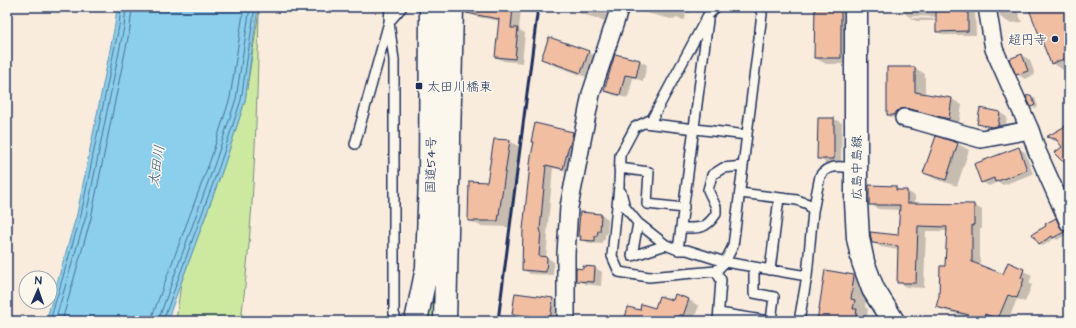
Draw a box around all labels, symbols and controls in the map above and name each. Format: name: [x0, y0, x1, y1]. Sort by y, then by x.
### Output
place label: 超円寺: [1008, 31, 1047, 49]
marker: 超円寺: [1050, 34, 1060, 44]
place label: 太田川橋東: [427, 78, 492, 96]
marker: 太田川橋東: [414, 81, 424, 91]
street label: 広島中島線: [848, 135, 866, 201]
street label: 国道54号: [422, 136, 440, 194]
water label: 太田川: [144, 144, 170, 188]
north arrow: [18, 270, 58, 310]
text: N: [35, 273, 42, 288]

